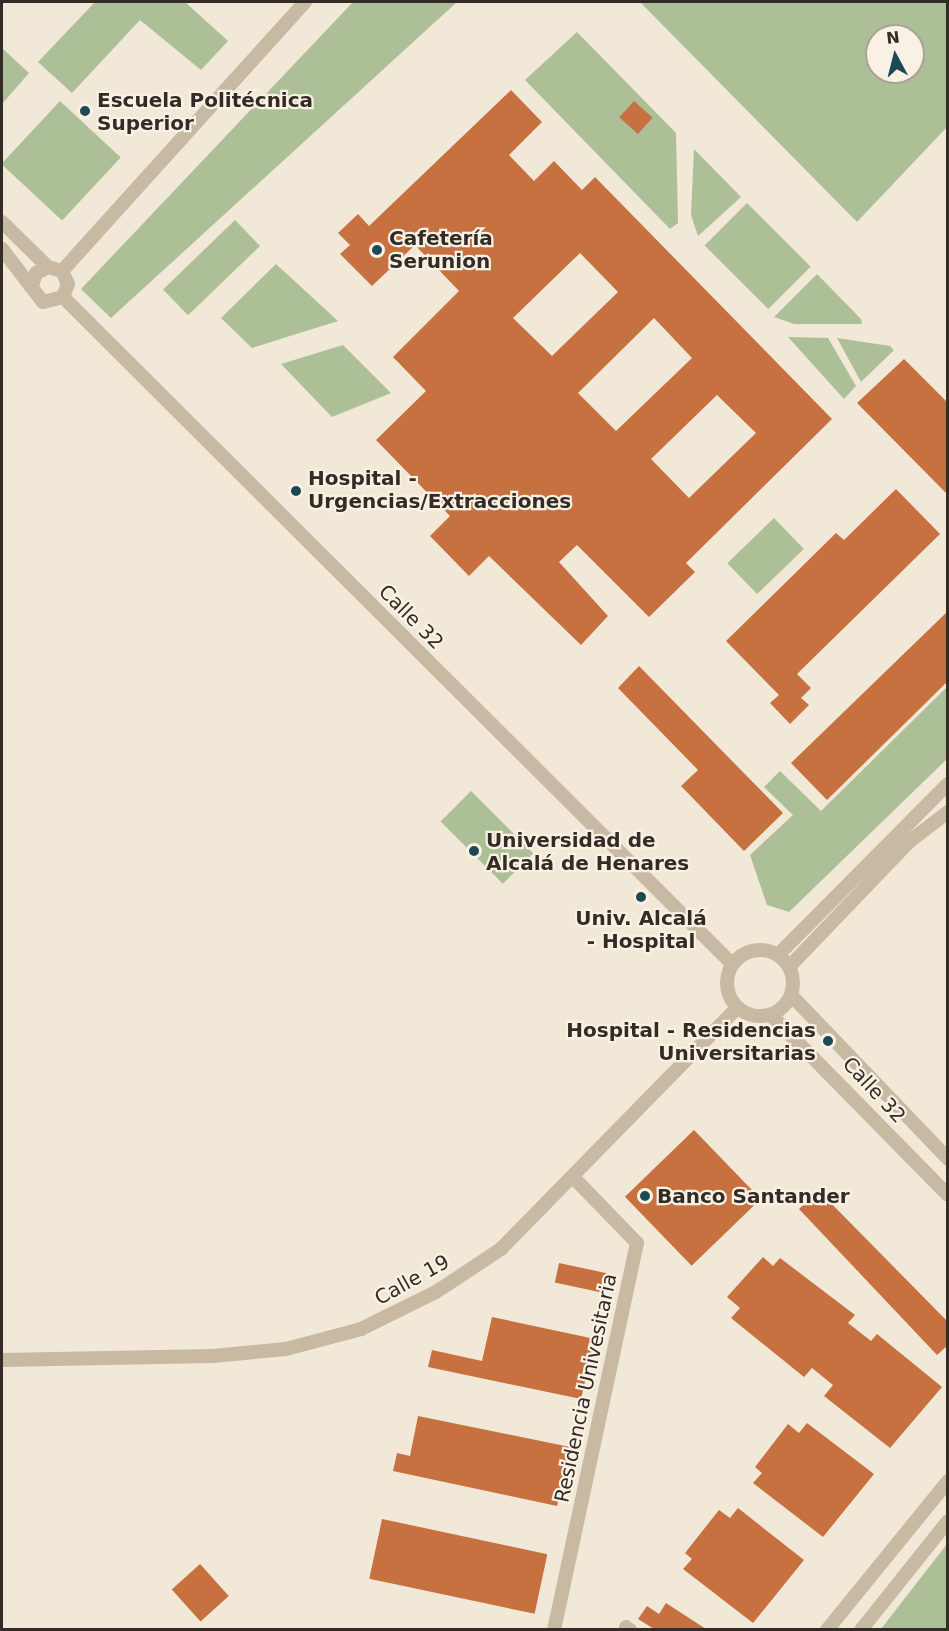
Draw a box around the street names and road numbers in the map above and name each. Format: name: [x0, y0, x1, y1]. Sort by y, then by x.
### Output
street label: Calle 32: [374, 580, 448, 654]
street label: Calle 32: [837, 1052, 911, 1128]
street label: Calle 19: [371, 1250, 453, 1310]
street label: Residencia Univesitaria: [550, 1271, 622, 1505]

